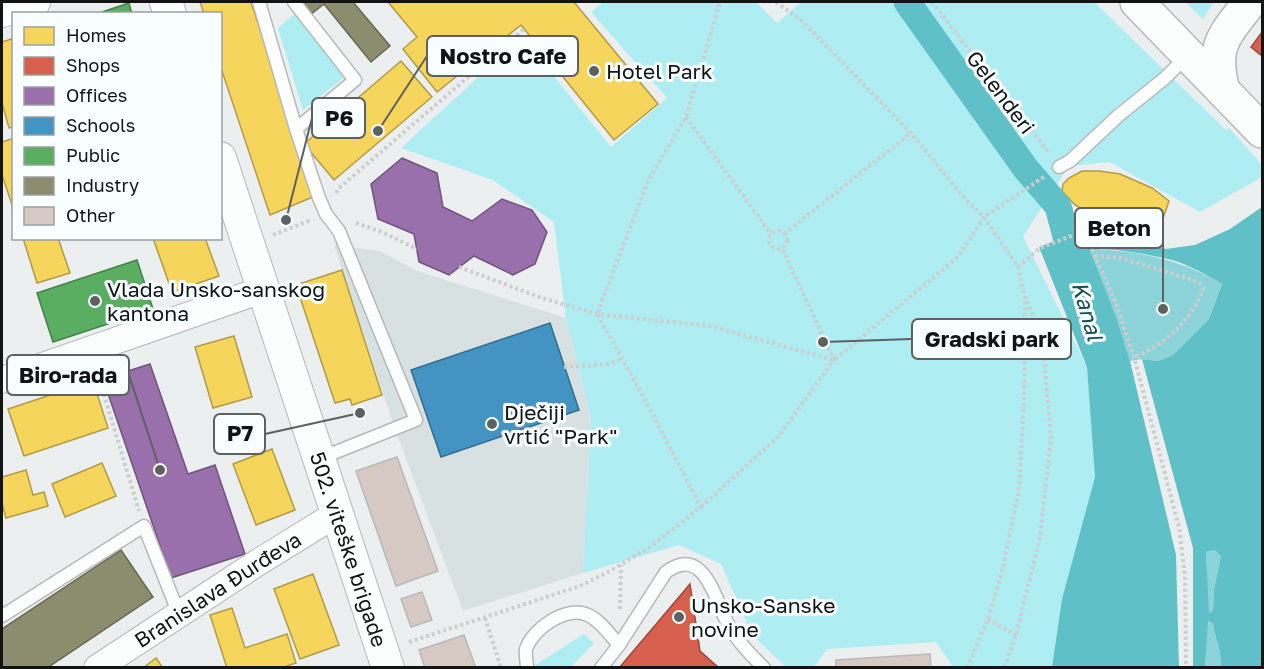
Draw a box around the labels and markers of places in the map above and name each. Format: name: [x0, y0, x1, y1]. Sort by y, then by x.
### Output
callout: Nostro Cafe: [427, 36, 578, 76]
place label: Hotel Park: [606, 58, 713, 84]
marker: Hotel Park: [587, 64, 601, 78]
callout: P6: [312, 98, 365, 138]
callout: Beton: [1075, 208, 1163, 248]
place label: Vlada Unsko-sanskog kantona: [107, 276, 325, 326]
marker: Vlada Unsko-sanskog kantona: [88, 294, 102, 308]
callout: Gradski park: [912, 319, 1071, 359]
callout: Biro-rada: [7, 355, 129, 395]
place label: Dječiji vrtić "Park": [504, 399, 617, 449]
callout: P7: [214, 414, 265, 454]
marker: Dječiji vrtić "Park": [485, 417, 499, 431]
place label: Unsko-Sanske novine: [691, 592, 835, 642]
marker: Unsko-Sanske novine: [672, 610, 686, 624]

